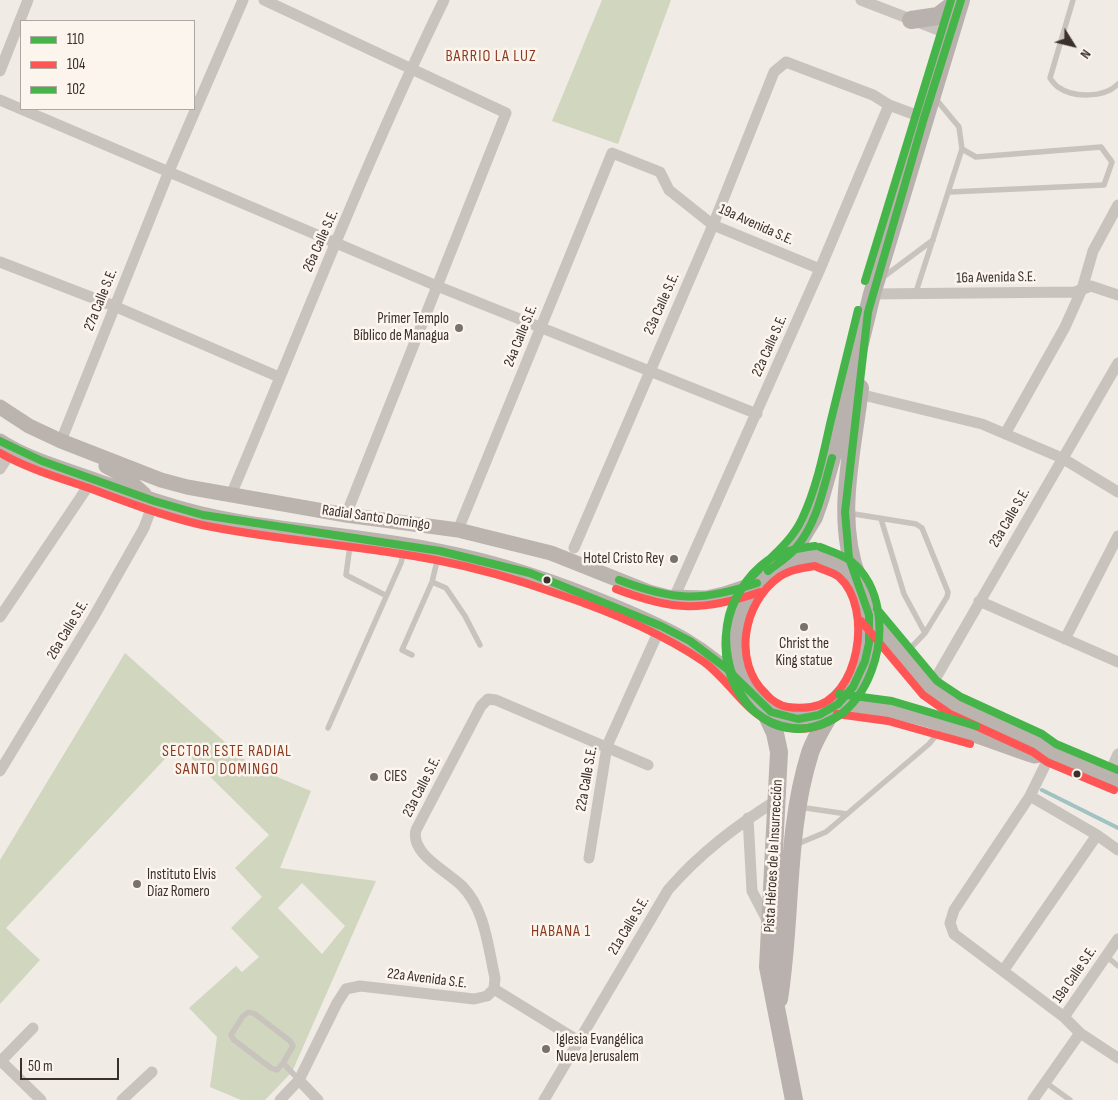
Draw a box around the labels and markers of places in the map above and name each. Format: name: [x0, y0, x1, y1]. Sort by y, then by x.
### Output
place label: Primer Templo Bíblico de Managua: [353, 310, 449, 345]
marker: Primer Templo Bíblico de Managua: [453, 322, 465, 334]
place label: Hotel Cristo Rey: [583, 550, 664, 568]
marker: Hotel Cristo Rey: [668, 553, 680, 565]
unlabelled marker: [542, 575, 552, 585]
marker: Christ the King statue: [798, 621, 810, 633]
place label: Christ the King statue: [776, 635, 832, 670]
place label: CIES: [384, 768, 407, 786]
unlabelled marker: [1072, 769, 1082, 779]
marker: CIES: [368, 771, 380, 783]
place label: Instituto Elvis Díaz Romero: [147, 866, 216, 901]
marker: Instituto Elvis Díaz Romero: [131, 878, 143, 890]
place label: Iglesia Evangélica Nueva Jerusalem: [556, 1031, 644, 1066]
marker: Iglesia Evangélica Nueva Jerusalem: [540, 1043, 552, 1055]

